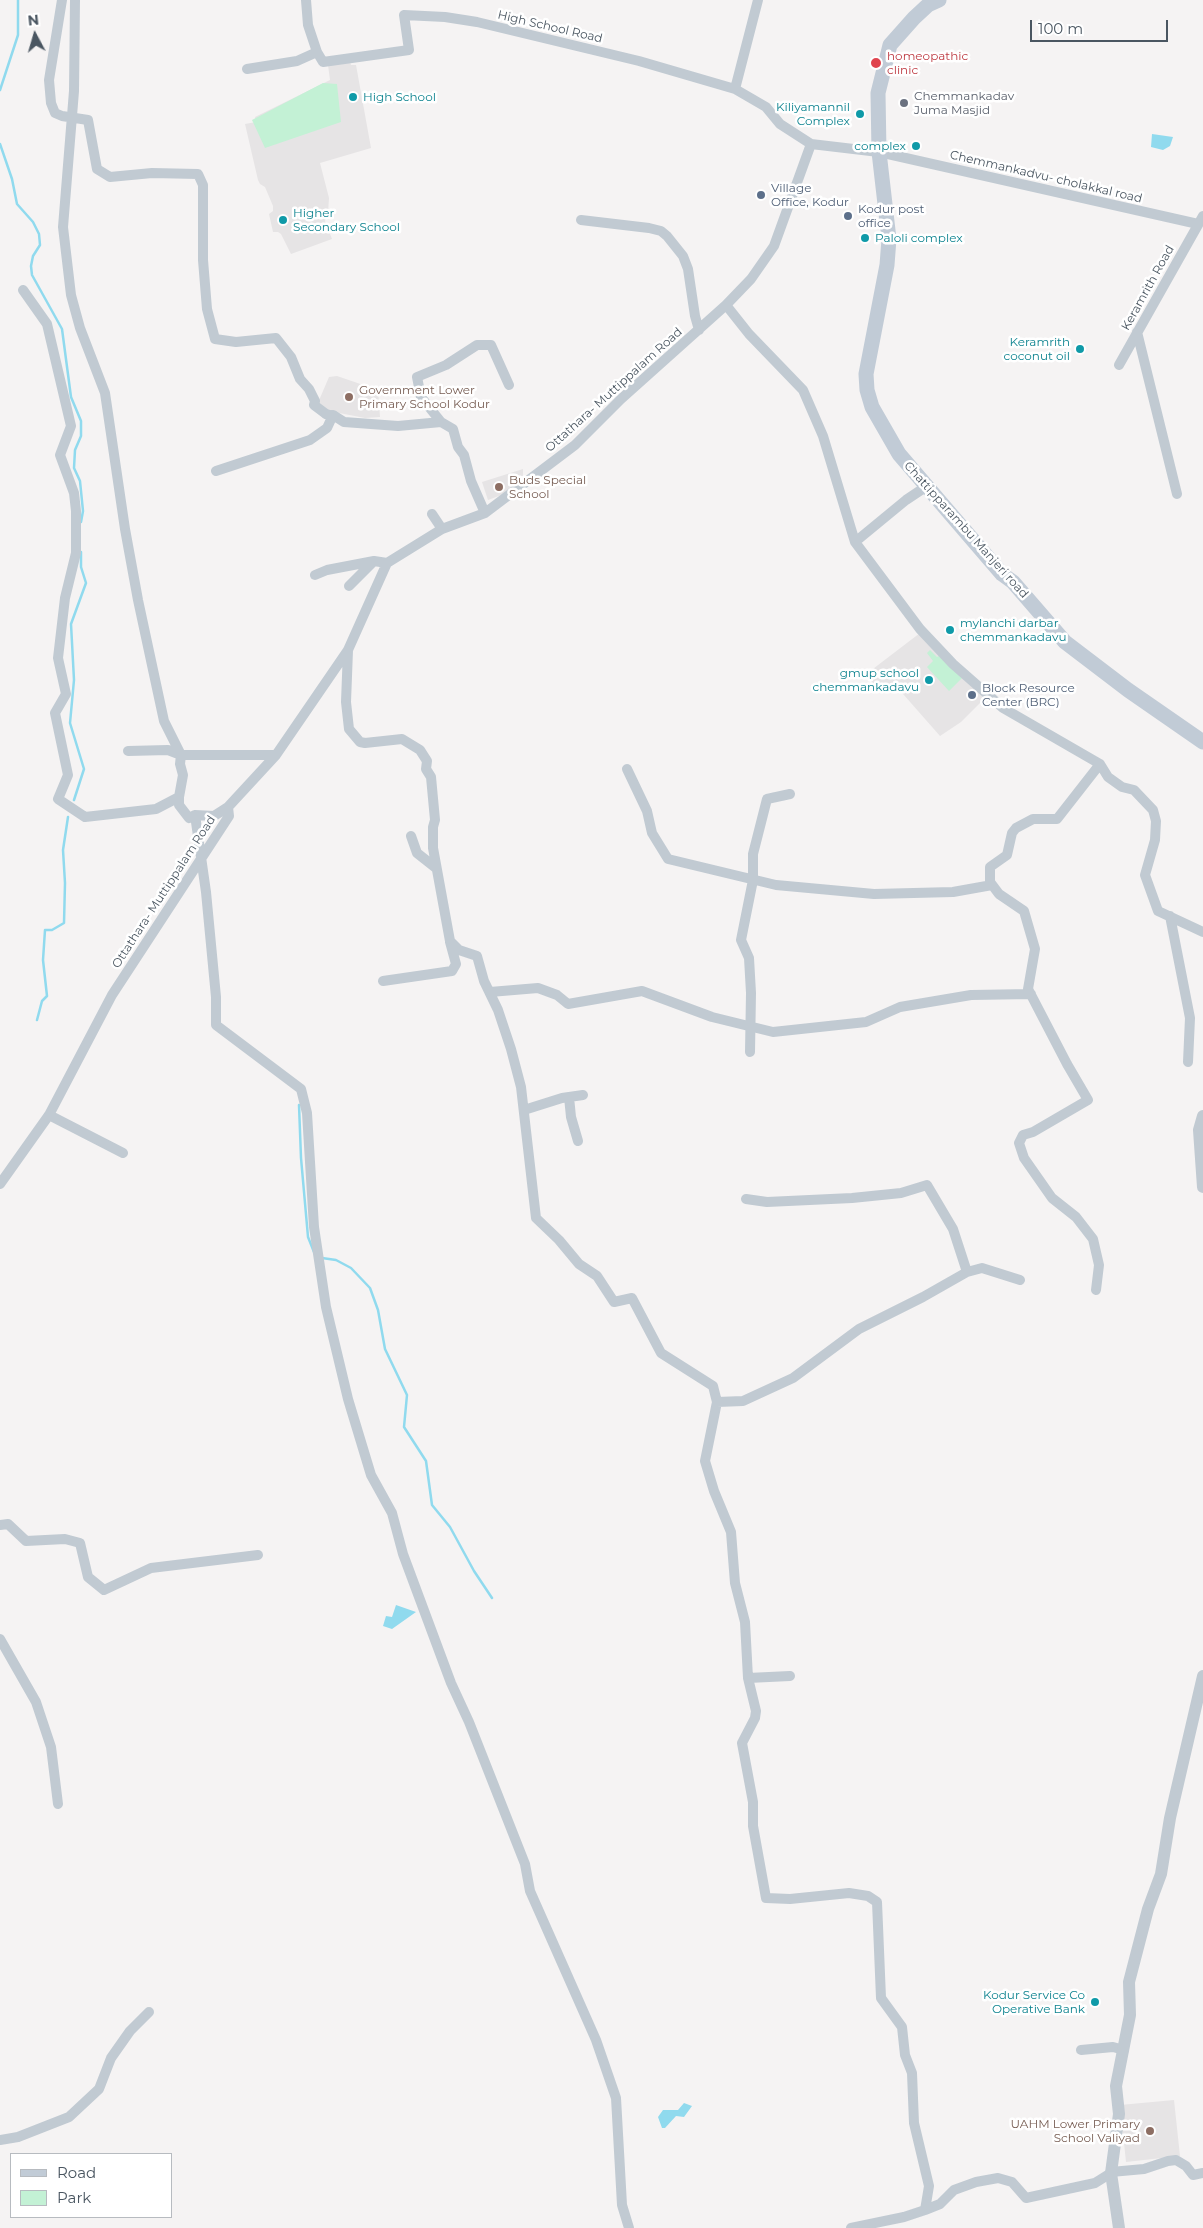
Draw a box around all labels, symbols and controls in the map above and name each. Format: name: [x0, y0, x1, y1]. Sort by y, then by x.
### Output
street label: High School Road: [496, 8, 604, 46]
north arrow: [10, 10, 60, 60]
scale bar: [1033, 10, 1170, 42]
text: N: [27, 11, 40, 30]
text: 100 m: [1038, 19, 1083, 38]
place label: homeopathic clinic: [887, 49, 968, 77]
marker: homeopathic clinic: [869, 56, 883, 70]
place label: Chemmankadav Juma Masjid: [914, 89, 1014, 117]
place label: High School: [363, 90, 436, 104]
marker: High School: [347, 91, 359, 103]
marker: Chemmankadav Juma Masjid: [898, 97, 910, 109]
place label: Kiliyamannil Complex: [776, 100, 850, 128]
marker: Kiliyamannil Complex: [854, 108, 866, 120]
place label: complex: [854, 139, 906, 153]
marker: complex: [910, 140, 922, 152]
street label: Chemmankadvu- cholakkal road: [949, 148, 1143, 206]
place label: Village Office, Kodur: [771, 181, 849, 209]
marker: Village Office, Kodur: [755, 189, 767, 201]
place label: Kodur post office: [858, 202, 924, 230]
place label: Higher Secondary School: [293, 206, 400, 234]
marker: Kodur post office: [842, 210, 854, 222]
marker: Higher Secondary School: [277, 214, 289, 226]
place label: Paloli complex: [875, 231, 963, 245]
marker: Paloli complex: [859, 232, 871, 244]
street label: Keramrith Road: [1119, 243, 1177, 333]
street label: Ottathara- Muttippalam Road: [543, 325, 685, 455]
place label: Keramrith coconut oil: [1003, 335, 1070, 363]
marker: Keramrith coconut oil: [1074, 343, 1086, 355]
place label: Government Lower Primary School Kodur: [359, 383, 490, 411]
marker: Government Lower Primary School Kodur: [343, 391, 355, 403]
street label: Chattipparambu Manjeri road: [901, 459, 1031, 601]
place label: Buds Special School: [509, 473, 586, 501]
marker: Buds Special School: [493, 481, 505, 493]
place label: mylanchi darbar chemmankadavu: [960, 616, 1066, 644]
marker: mylanchi darbar chemmankadavu: [944, 624, 956, 636]
place label: gmup school chemmankadavu: [813, 666, 919, 694]
marker: gmup school chemmankadavu: [923, 674, 935, 686]
place label: Block Resource Center (BRC): [982, 681, 1075, 709]
marker: Block Resource Center (BRC): [966, 689, 978, 701]
street label: Ottathara- Muttippalam Road: [109, 813, 219, 971]
place label: Kodur Service Co Operative Bank: [983, 1988, 1085, 2016]
marker: Kodur Service Co Operative Bank: [1089, 1996, 1101, 2008]
place label: UAHM Lower Primary School Valiyad: [1010, 2117, 1140, 2145]
marker: UAHM Lower Primary School Valiyad: [1144, 2125, 1156, 2137]
legend: [10, 2153, 172, 2218]
text: Road: [57, 2163, 96, 2182]
text: Park: [57, 2188, 91, 2207]

